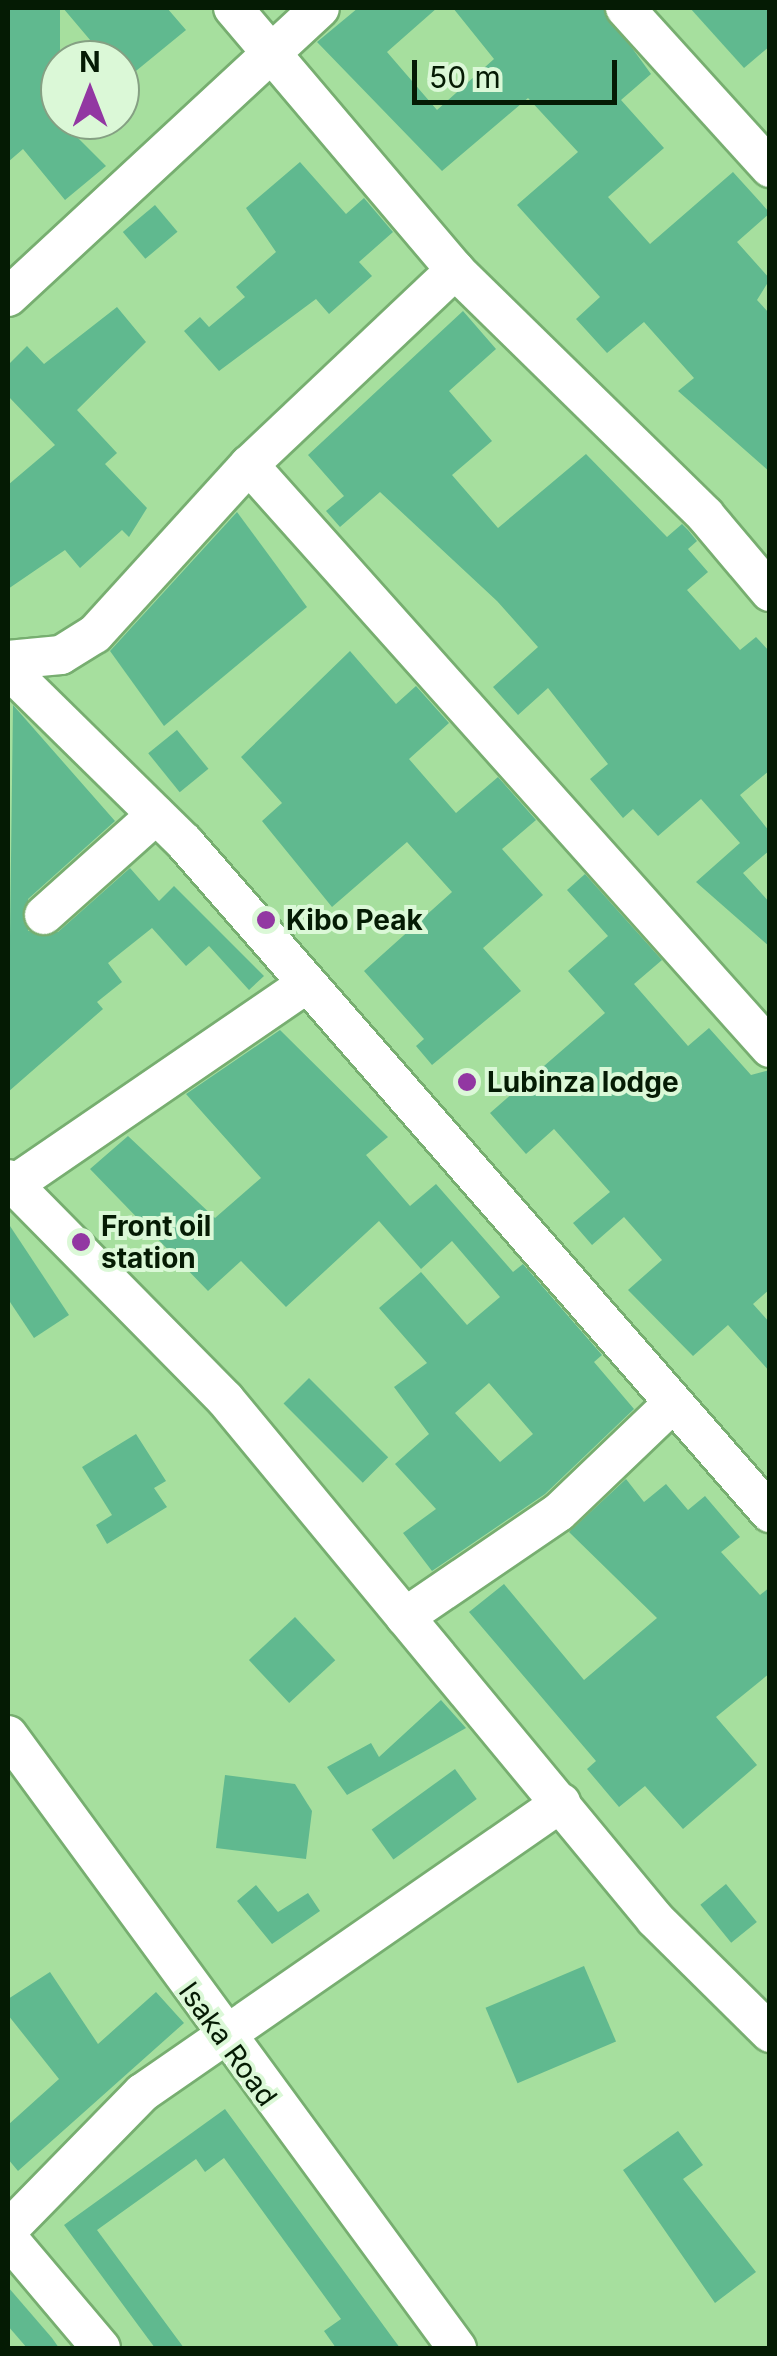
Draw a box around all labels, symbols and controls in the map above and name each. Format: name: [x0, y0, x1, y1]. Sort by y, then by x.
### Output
north arrow: [40, 40, 140, 140]
scale bar: [417, 40, 622, 102]
text: N: [79, 45, 101, 79]
text: 50 m: [429, 59, 501, 95]
place label: Kibo Peak: [286, 903, 423, 937]
marker: Kibo Peak: [255, 909, 277, 931]
place label: Lubinza lodge: [487, 1065, 679, 1099]
marker: Lubinza lodge: [456, 1071, 478, 1093]
place label: Front oil station: [101, 1209, 211, 1275]
marker: Front oil station: [70, 1231, 92, 1253]
street label: Isaka Road: [172, 1976, 284, 2112]

